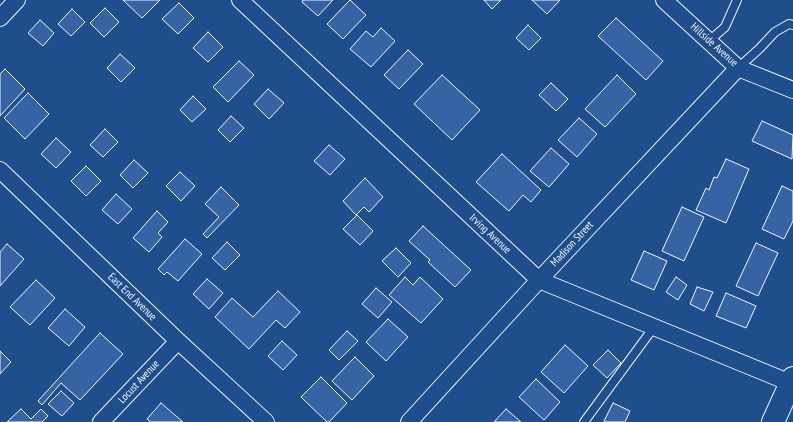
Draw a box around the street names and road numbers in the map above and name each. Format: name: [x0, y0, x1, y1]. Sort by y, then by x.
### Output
street label: Hillside Avenue: [688, 20, 740, 70]
street label: Irving Avenue: [466, 211, 514, 257]
street label: Madison Street: [548, 219, 596, 269]
street label: East End Avenue: [105, 270, 159, 324]
street label: Locust Avenue: [116, 358, 162, 406]

